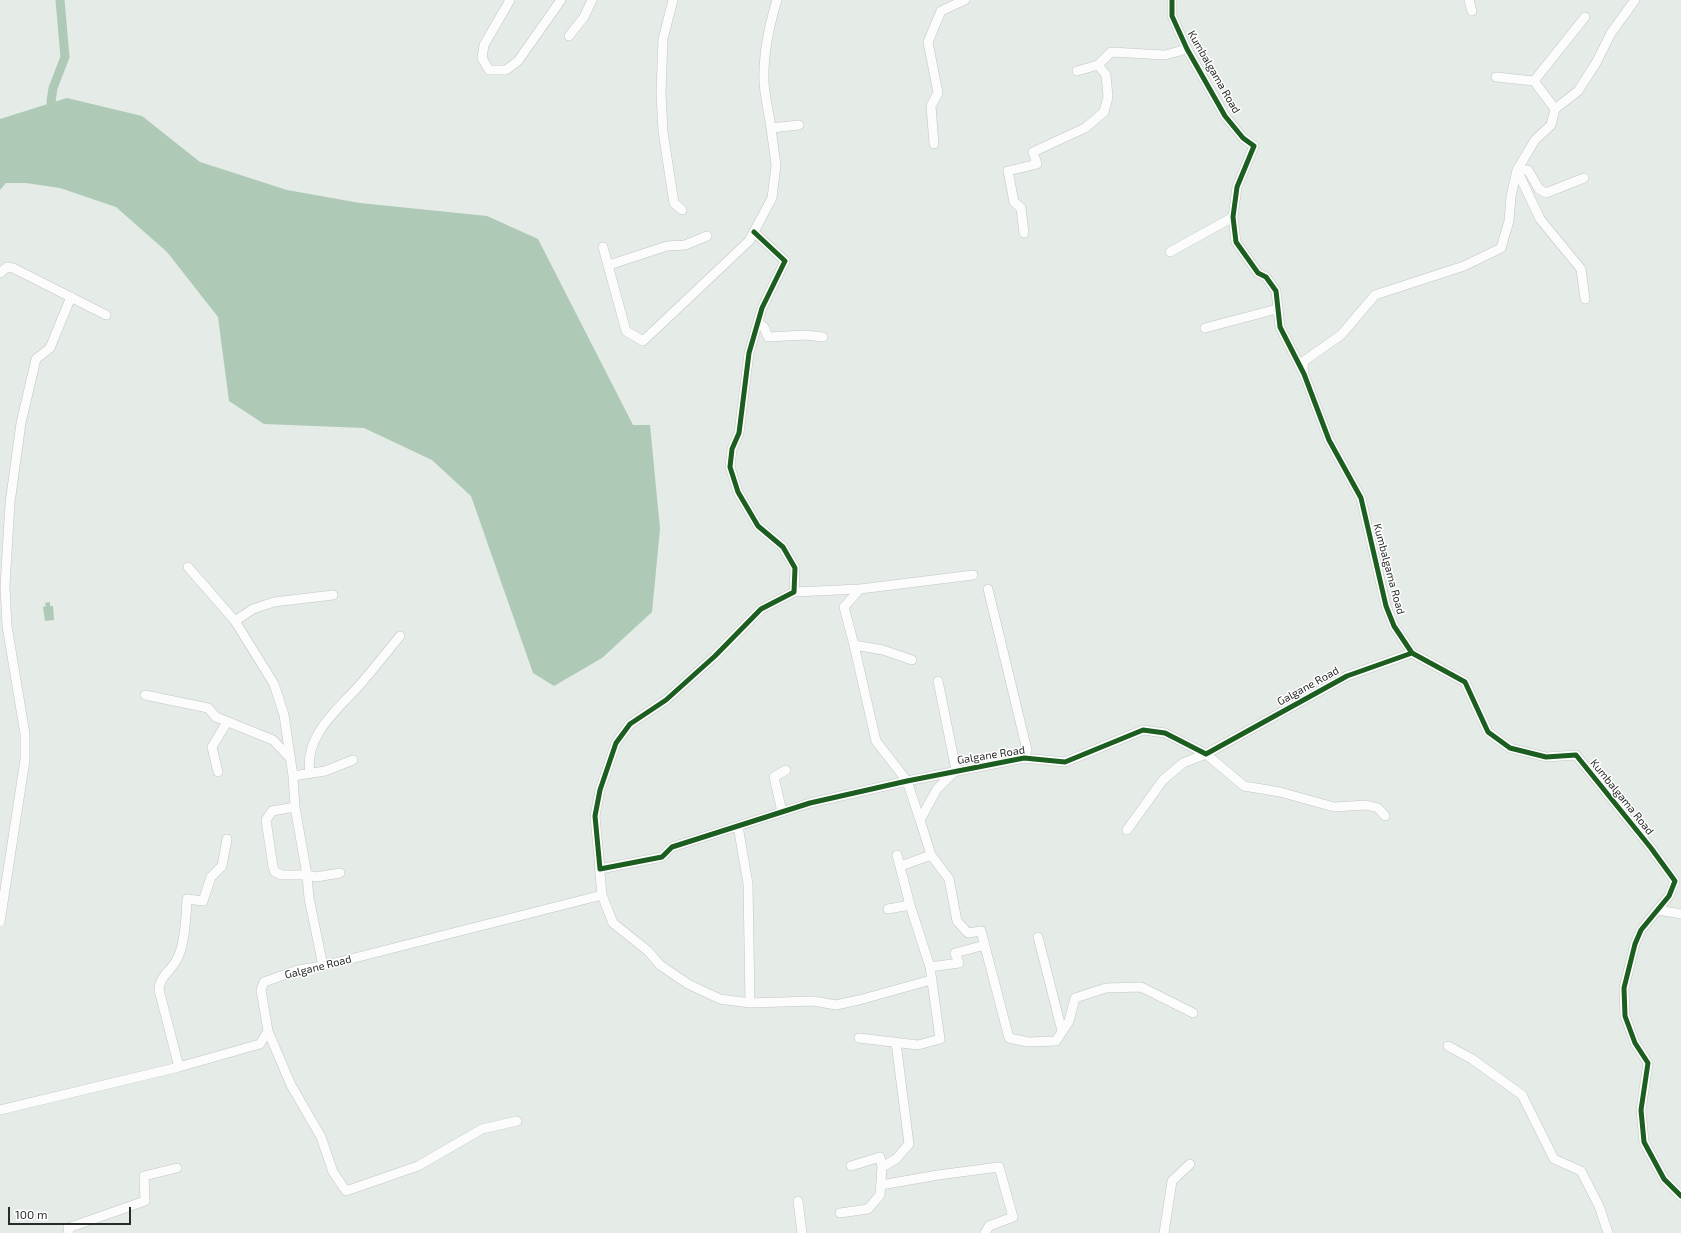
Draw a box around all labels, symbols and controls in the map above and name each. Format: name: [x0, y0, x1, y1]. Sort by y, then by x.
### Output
street label: Kumbalgama Road: [1185, 28, 1243, 116]
street label: Kumbalgama Road: [1371, 522, 1407, 616]
street label: Galgane Road: [1275, 664, 1341, 708]
street label: Galgane Road: [956, 743, 1026, 767]
street label: Kumbalgama Road: [1587, 757, 1657, 837]
street label: Galgane Road: [283, 952, 353, 982]
scale bar: [10, 1199, 133, 1225]
text: 100 m: [15, 1207, 47, 1221]

